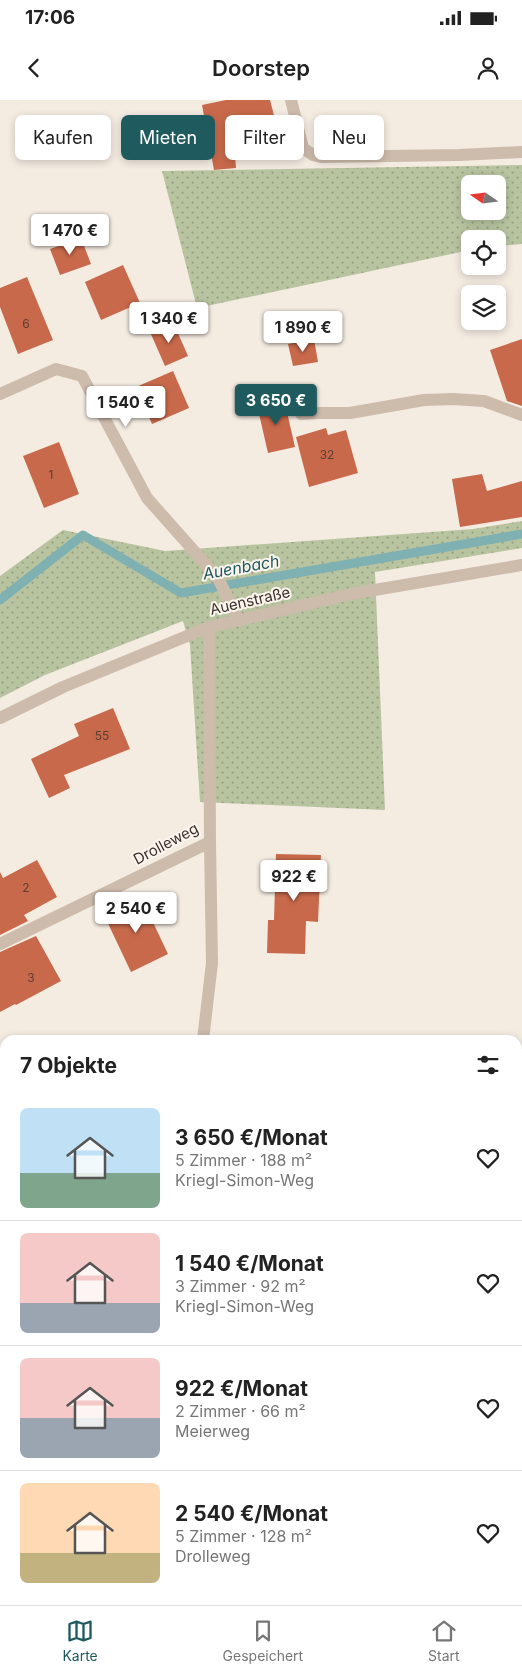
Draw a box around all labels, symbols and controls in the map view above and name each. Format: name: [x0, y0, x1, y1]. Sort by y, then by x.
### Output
text: 17:06: [25, 6, 75, 29]
icon: back: [20, 54, 48, 82]
icon: person: [474, 54, 502, 82]
text: Doorstep: [212, 55, 310, 81]
chip: Kaufen: [15, 115, 111, 160]
chip: Mieten: [121, 115, 215, 160]
chip: Filter: [225, 115, 304, 160]
chip: Neu: [314, 115, 384, 160]
north arrow: [461, 175, 506, 220]
map controls: [461, 175, 506, 330]
pin: 1 470 €: [24, 214, 116, 256]
text: 1 470 €: [42, 220, 98, 240]
button: locate: [461, 230, 506, 275]
button: layers: [461, 285, 506, 330]
pin: 1 340 €: [123, 302, 215, 344]
text: 1 340 €: [140, 308, 198, 328]
pin: 1 890 €: [257, 310, 349, 353]
house number: 6: [22, 316, 30, 331]
text: 1 890 €: [274, 317, 332, 337]
pin: 3 650 €: [230, 384, 322, 426]
pin: 1 540 €: [80, 386, 172, 428]
text: 3 650 €: [246, 390, 306, 410]
text: 1 540 €: [97, 392, 155, 412]
house number: 32: [320, 447, 334, 462]
house number: 1: [49, 467, 53, 482]
water label: Auenbach: [200, 550, 281, 584]
street label: Auenstraße: [208, 582, 292, 619]
house number: 55: [95, 728, 109, 743]
street label: Drolleweg: [130, 819, 202, 869]
pin: 922 €: [259, 860, 329, 902]
text: 922 €: [271, 866, 317, 886]
house number: 2: [22, 880, 30, 895]
pin: 2 540 €: [90, 892, 182, 934]
text: 2 540 €: [106, 898, 166, 918]
house number: 3: [27, 970, 35, 985]
icon: filters: [474, 1051, 502, 1079]
text: 7 Objekte: [20, 1053, 117, 1078]
text: 3 650 €/Monat: [175, 1125, 328, 1150]
icon: home: [60, 1128, 120, 1188]
icon: heart: [474, 1144, 502, 1172]
text: 5 Zimmer · 188 m²: [175, 1150, 312, 1170]
text: Kriegl-Simon-Weg: [175, 1170, 314, 1190]
text: 1 540 €/Monat: [175, 1251, 324, 1276]
icon: home: [60, 1253, 120, 1313]
icon: heart: [474, 1269, 502, 1297]
text: 3 Zimmer · 92 m²: [175, 1276, 306, 1296]
text: Kriegl-Simon-Weg: [175, 1296, 314, 1316]
text: 922 €/Monat: [175, 1376, 308, 1401]
icon: home: [60, 1378, 120, 1438]
icon: heart: [474, 1394, 502, 1422]
text: 2 Zimmer · 66 m²: [175, 1401, 306, 1421]
text: Meierweg: [175, 1421, 250, 1441]
text: 2 540 €/Monat: [175, 1501, 328, 1526]
icon: home: [60, 1503, 120, 1563]
icon: heart: [474, 1519, 502, 1547]
text: 5 Zimmer · 128 m²: [175, 1526, 312, 1546]
text: Drolleweg: [175, 1546, 251, 1566]
tab: Karte: [62, 1617, 98, 1664]
tab: Gespeichert: [223, 1617, 303, 1664]
tab: Start: [428, 1617, 460, 1664]

